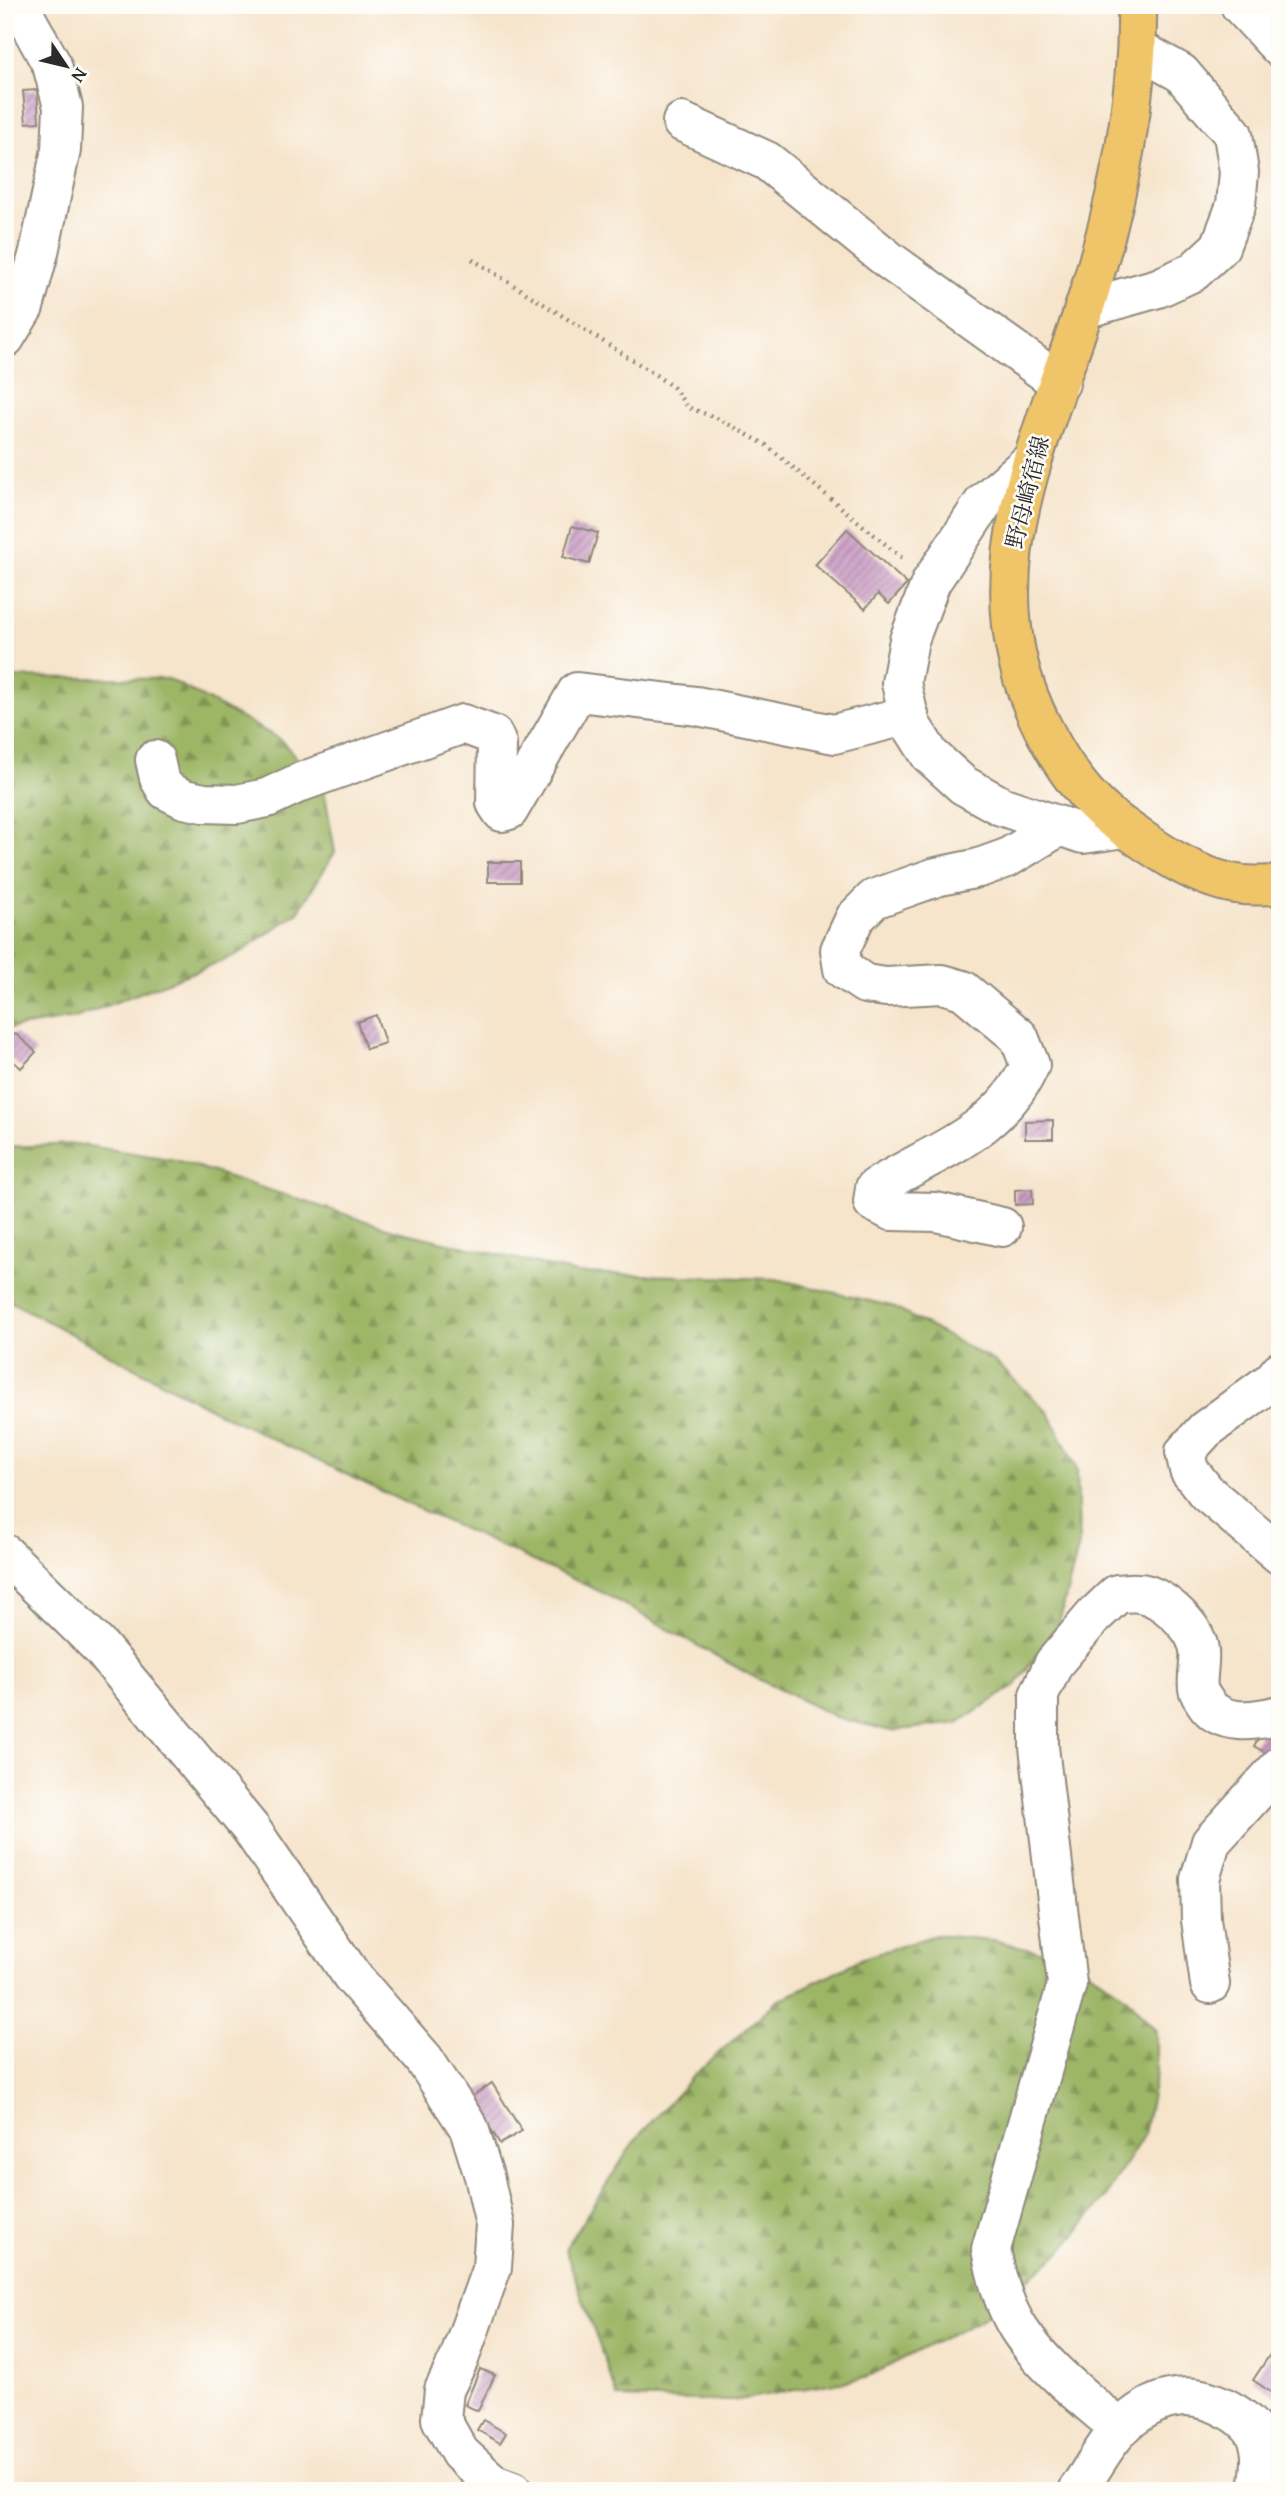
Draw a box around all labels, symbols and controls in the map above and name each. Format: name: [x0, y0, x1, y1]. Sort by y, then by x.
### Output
north arrow: [32, 32, 102, 102]
text: N: [65, 63, 95, 89]
street label: 野母崎宿線: [997, 432, 1057, 552]

